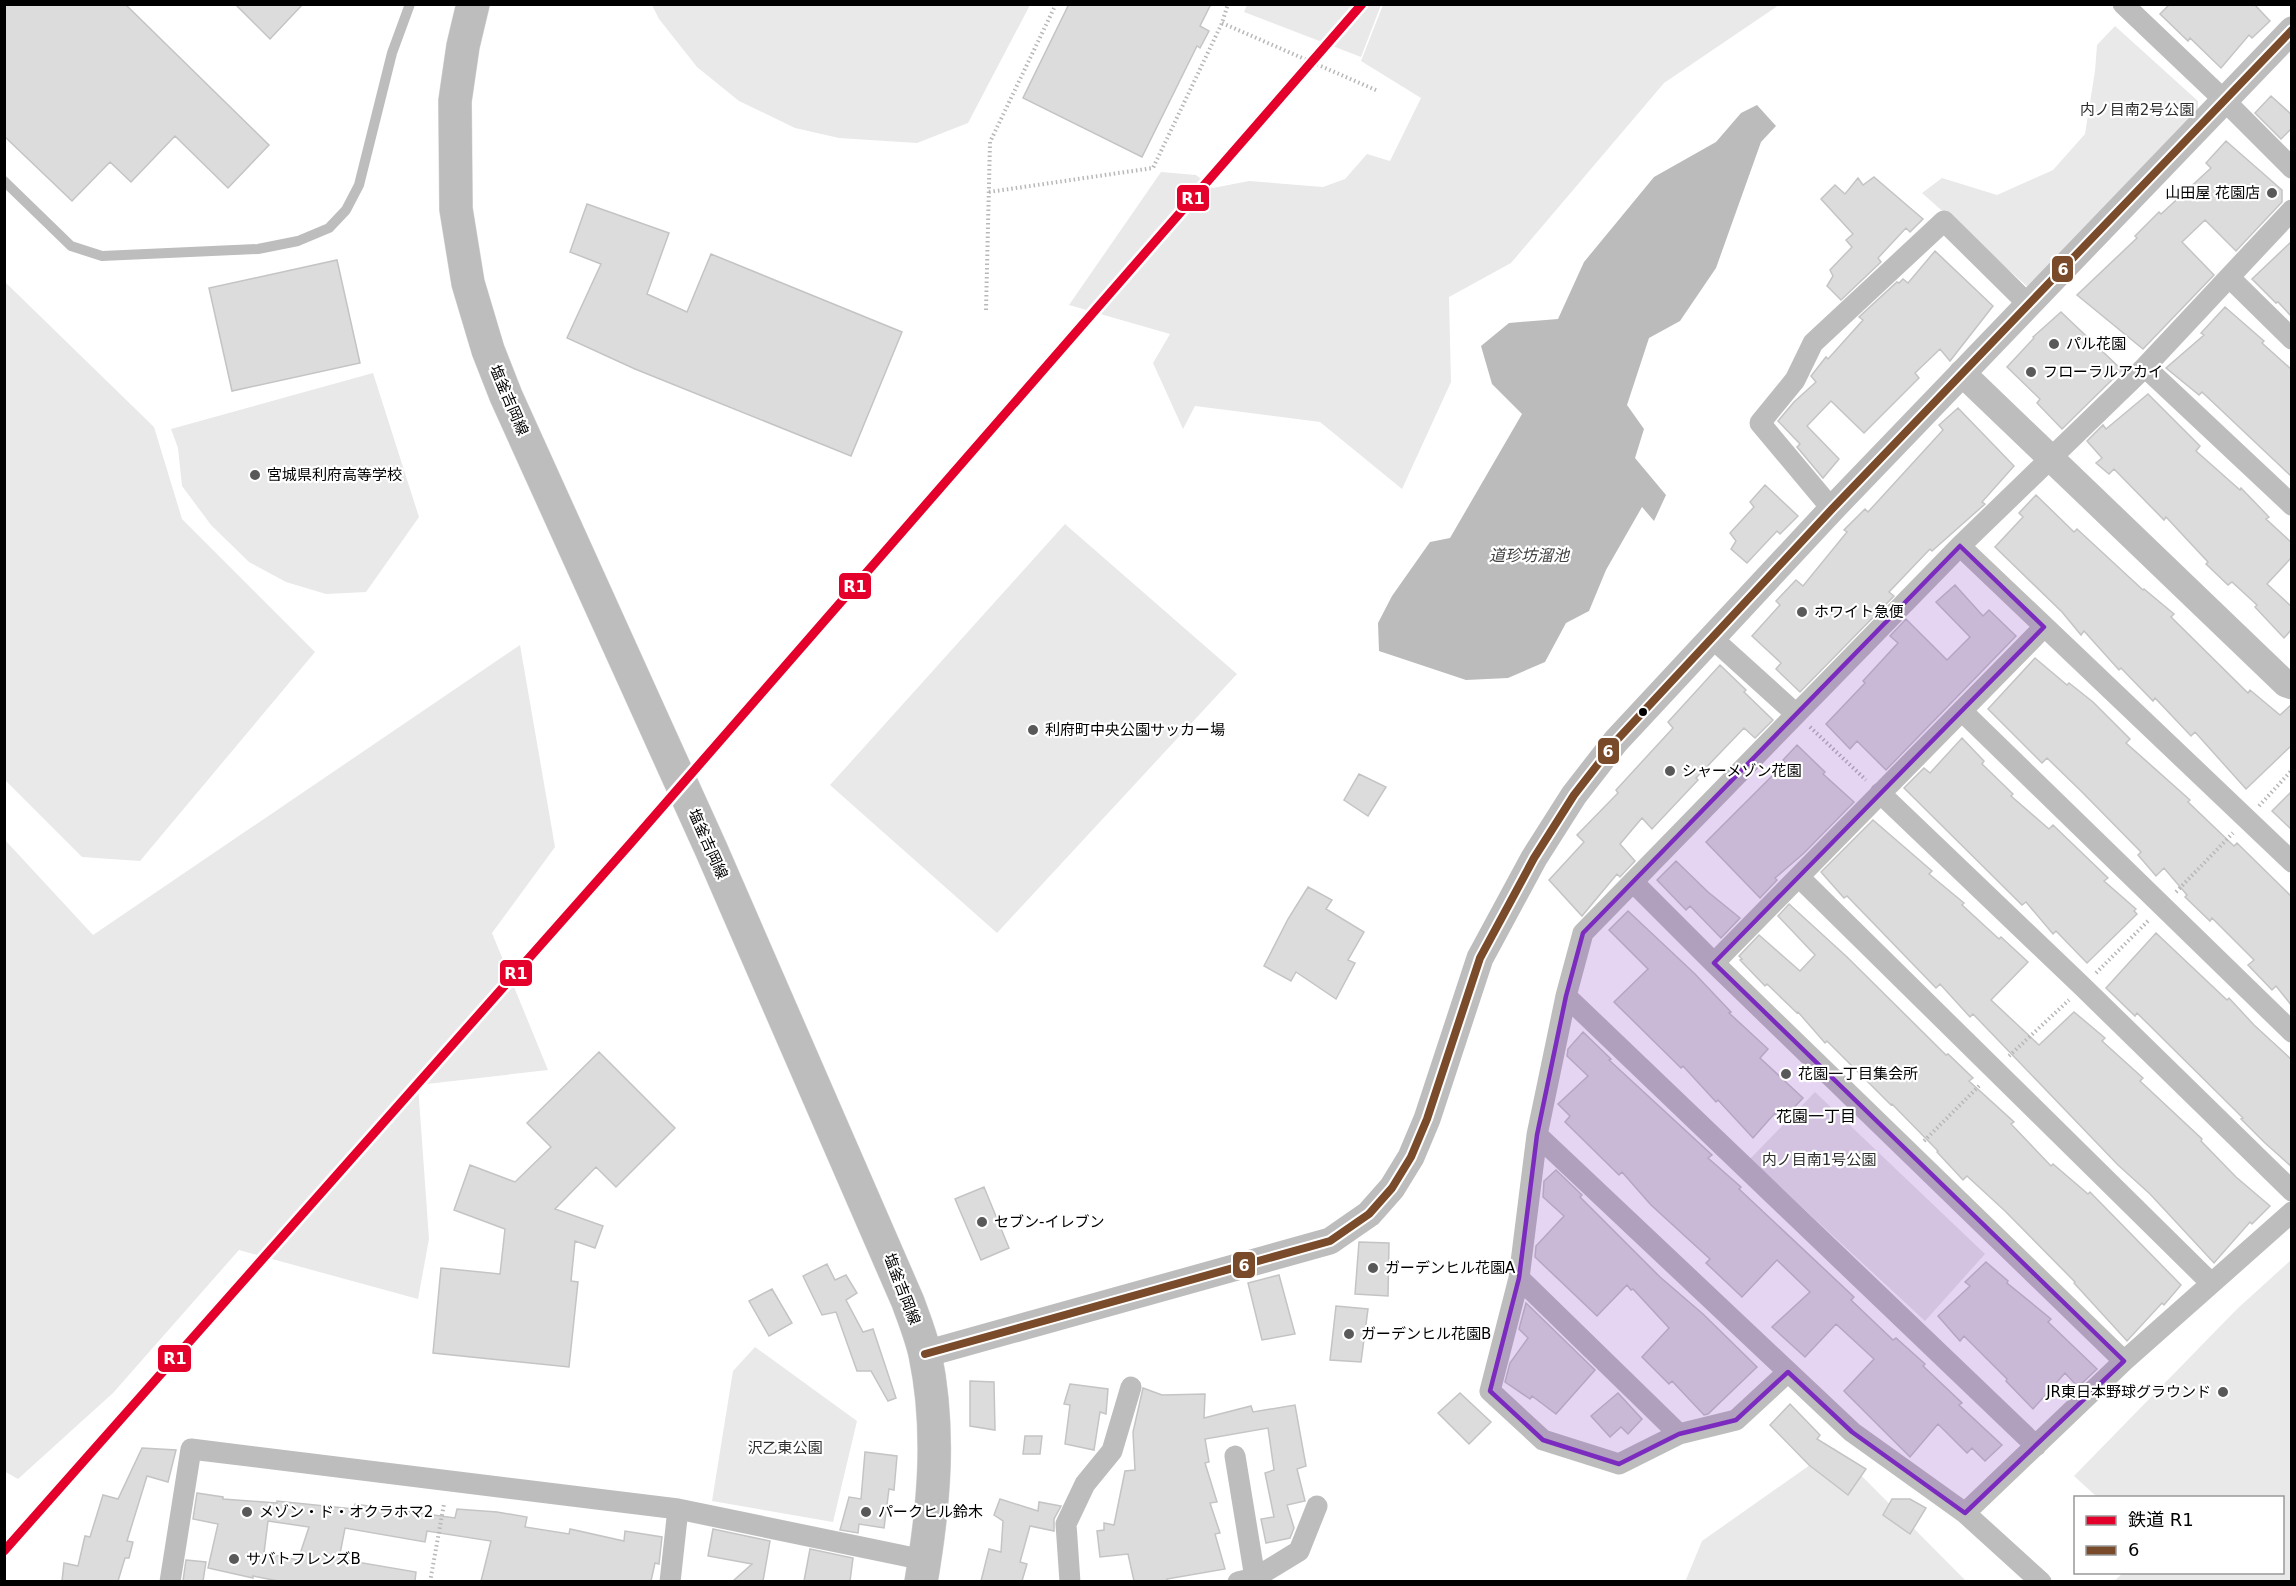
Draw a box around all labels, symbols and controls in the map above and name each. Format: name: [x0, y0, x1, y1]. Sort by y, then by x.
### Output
park label: 内ノ目南2号公園: [2080, 101, 2194, 119]
line badge: R1: [1176, 184, 1210, 212]
place label: 山田屋 花園店: [2165, 184, 2260, 202]
marker: 山田屋 花園店: [2265, 186, 2279, 200]
text: R1: [1181, 189, 1205, 208]
line badge: 6: [2051, 255, 2074, 283]
text: 6: [2057, 260, 2069, 279]
place label: パル花園: [2066, 335, 2126, 353]
marker: パル花園: [2047, 337, 2061, 351]
street label: 塩釜吉岡線: [486, 362, 532, 438]
place label: フローラルアカイ: [2043, 363, 2163, 381]
marker: フローラルアカイ: [2024, 365, 2038, 379]
place label: 宮城県利府高等学校: [267, 466, 402, 484]
marker: 宮城県利府高等学校: [248, 468, 262, 482]
water label: 道珍坊溜池: [1489, 546, 1571, 565]
line badge: R1: [838, 572, 872, 600]
text: R1: [843, 577, 867, 596]
place label: ホワイト急便: [1814, 603, 1904, 621]
marker: ホワイト急便: [1795, 605, 1809, 619]
unlabelled marker: [1637, 706, 1649, 718]
place label: 利府町中央公園サッカー場: [1045, 721, 1225, 739]
marker: 利府町中央公園サッカー場: [1026, 723, 1040, 737]
line badge: 6: [1597, 737, 1620, 765]
text: 6: [1602, 742, 1614, 761]
place label: シャーメゾン花園: [1682, 762, 1801, 780]
marker: シャーメゾン花園: [1663, 764, 1677, 778]
street label: 塩釜吉岡線: [685, 806, 731, 882]
line badge: R1: [499, 959, 533, 987]
text: R1: [504, 964, 528, 983]
place label: 花園一丁目集会所: [1798, 1065, 1918, 1083]
marker: 花園一丁目集会所: [1779, 1067, 1793, 1081]
district label: 花園一丁目: [1776, 1107, 1856, 1126]
park label: 内ノ目南1号公園: [1762, 1151, 1876, 1169]
place label: セブン-イレブン: [994, 1213, 1104, 1231]
marker: セブン-イレブン: [975, 1215, 989, 1229]
street label: 塩釜吉岡線: [880, 1251, 924, 1327]
line badge: 6: [1232, 1251, 1256, 1279]
text: 6: [1238, 1256, 1250, 1275]
place label: ガーデンヒル花園A: [1385, 1259, 1516, 1277]
marker: ガーデンヒル花園A: [1366, 1261, 1380, 1275]
place label: ガーデンヒル花園B: [1361, 1325, 1491, 1343]
marker: ガーデンヒル花園B: [1342, 1327, 1356, 1341]
line badge: R1: [157, 1344, 192, 1373]
text: R1: [163, 1349, 187, 1368]
place label: JR東日本野球グラウンド: [2045, 1383, 2211, 1401]
marker: JR東日本野球グラウンド: [2216, 1385, 2230, 1399]
park label: 沢乙東公園: [747, 1439, 823, 1457]
legend: [2074, 1496, 2284, 1574]
place label: メゾン・ド・オクラホマ2: [259, 1503, 433, 1521]
place label: パークヒル鈴木: [878, 1503, 983, 1521]
marker: メゾン・ド・オクラホマ2: [240, 1505, 254, 1519]
marker: パークヒル鈴木: [859, 1505, 873, 1519]
text: 鉄道 R1: [2128, 1509, 2194, 1530]
text: 6: [2128, 1539, 2139, 1560]
place label: サバトフレンズB: [246, 1550, 361, 1568]
marker: サバトフレンズB: [227, 1552, 241, 1566]

